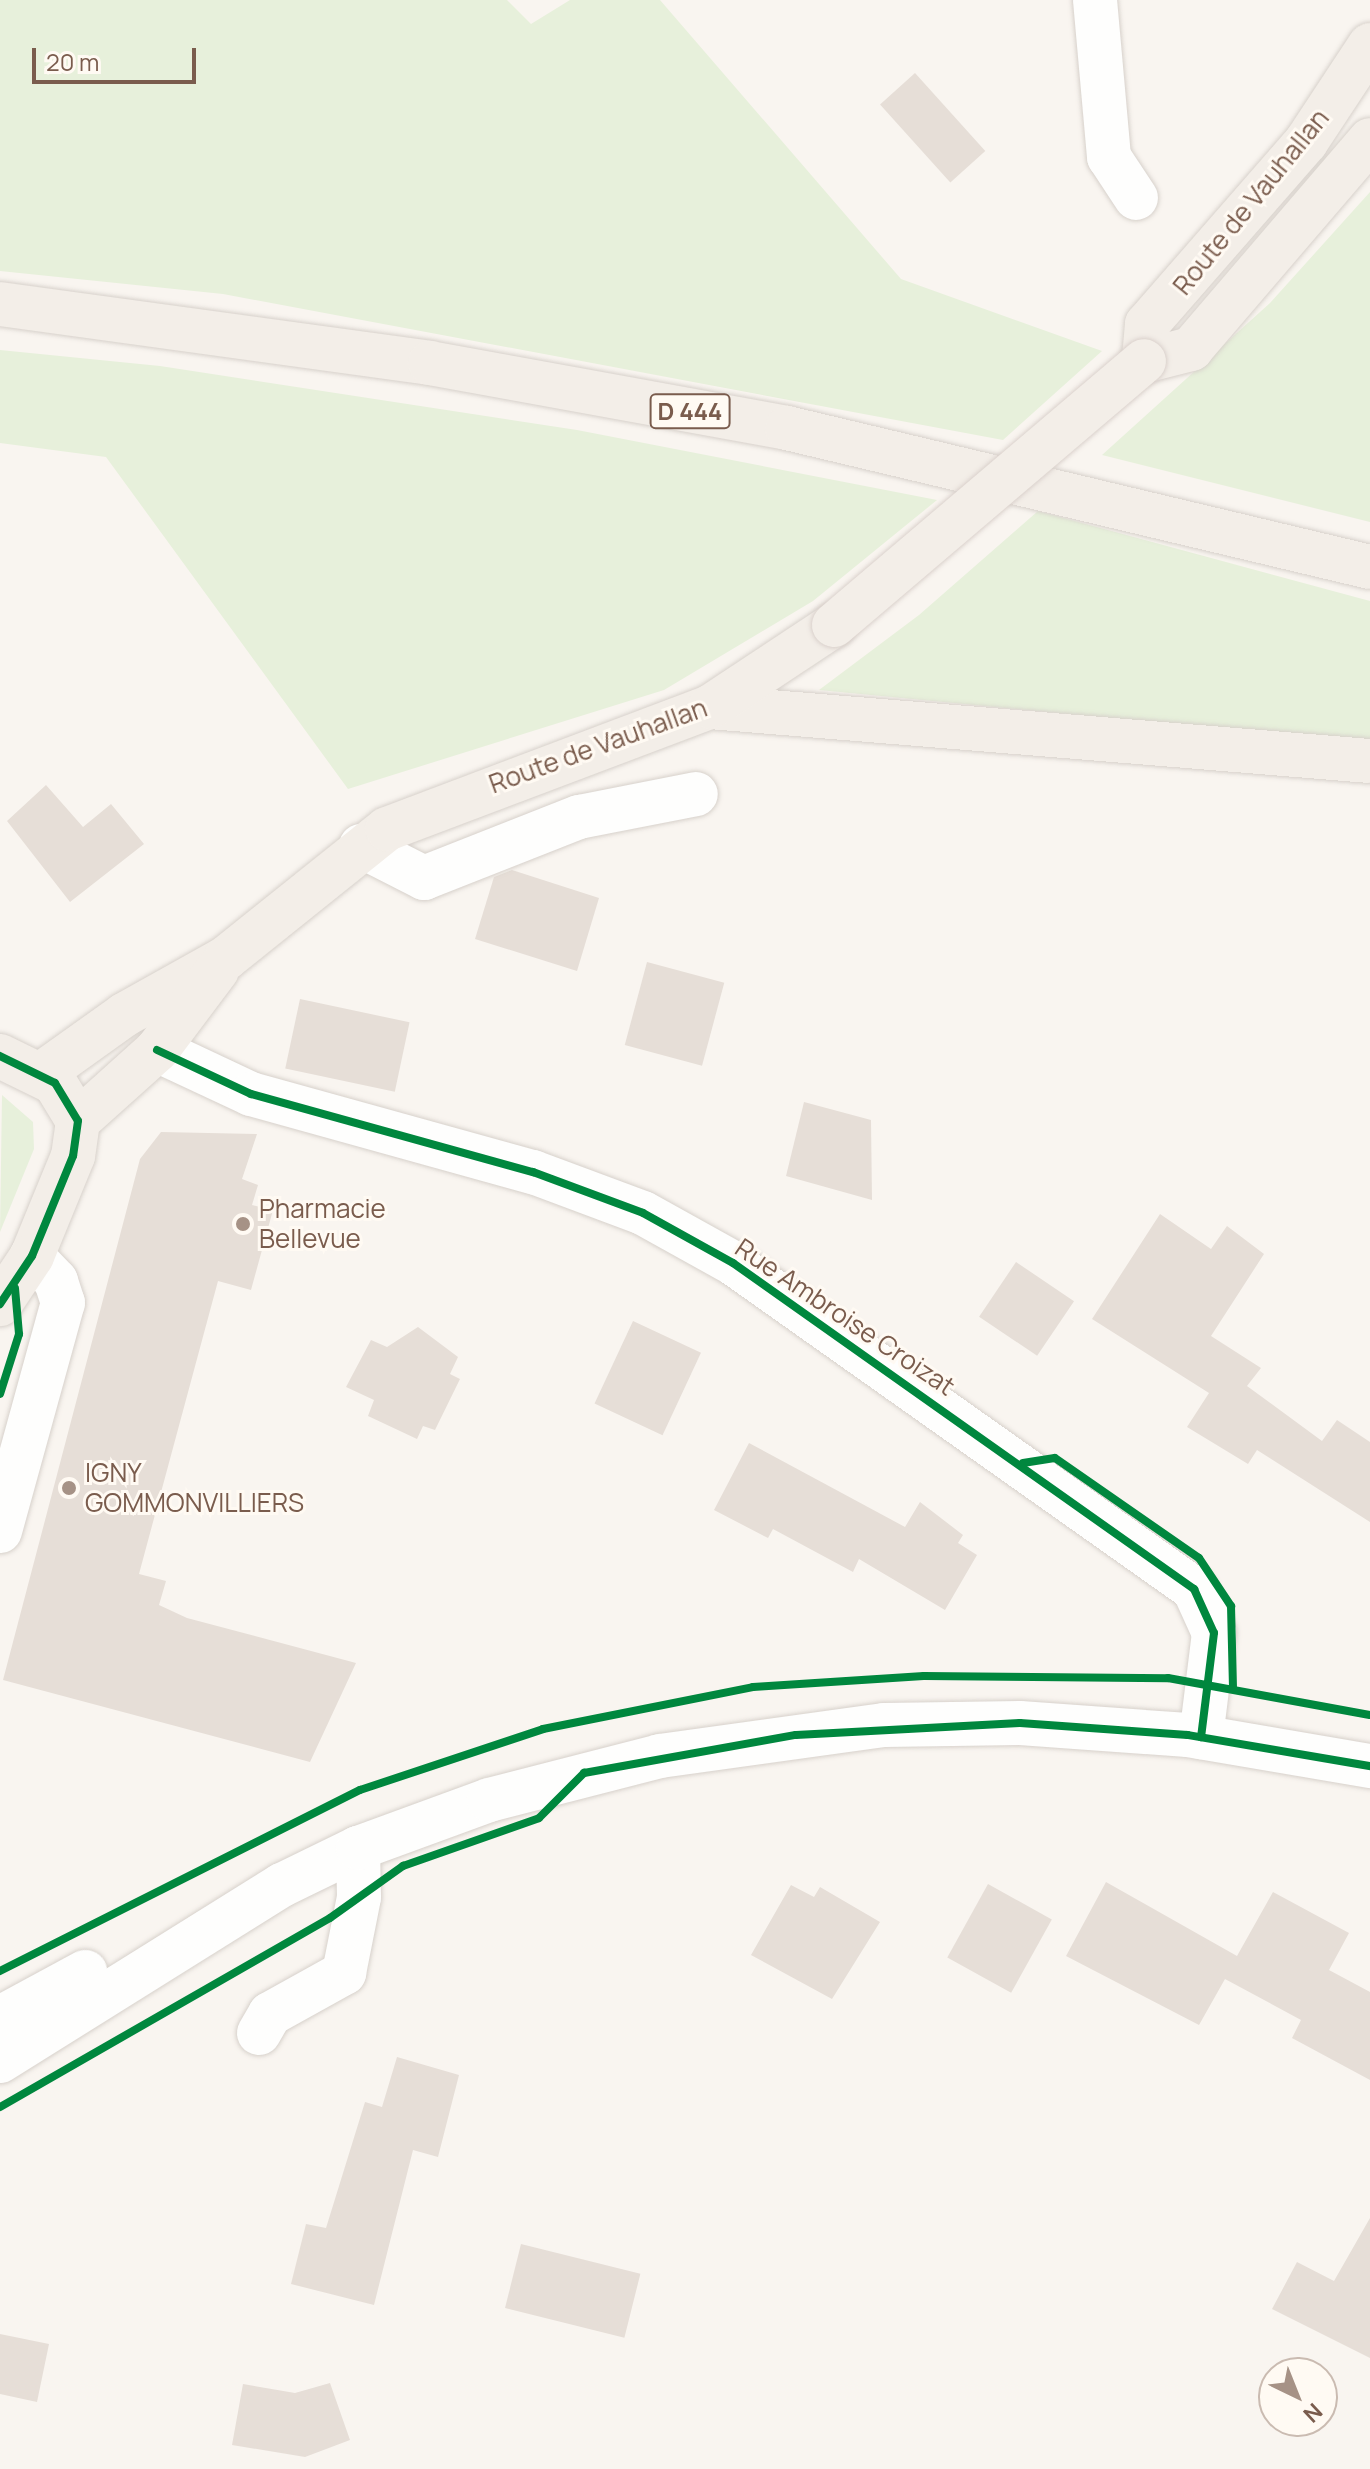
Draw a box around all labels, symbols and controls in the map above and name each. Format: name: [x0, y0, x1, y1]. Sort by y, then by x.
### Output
scale bar: [36, 32, 200, 82]
text: 20 m: [46, 45, 99, 78]
street label: Route de Vauhallan: [1167, 103, 1335, 301]
road number: D 444: [648, 391, 732, 431]
street label: Route de Vauhallan: [485, 692, 711, 800]
place label: Pharmacie Bellevue: [259, 1193, 386, 1254]
marker: Pharmacie Bellevue: [234, 1215, 252, 1233]
street label: Rue Ambroise Croizat: [729, 1232, 961, 1402]
place label: IGNY GOMMONVILLIERS: [85, 1457, 304, 1518]
marker: IGNY GOMMONVILLIERS: [60, 1479, 78, 1497]
north arrow: [1258, 2357, 1338, 2437]
text: N: [1297, 2397, 1329, 2429]

